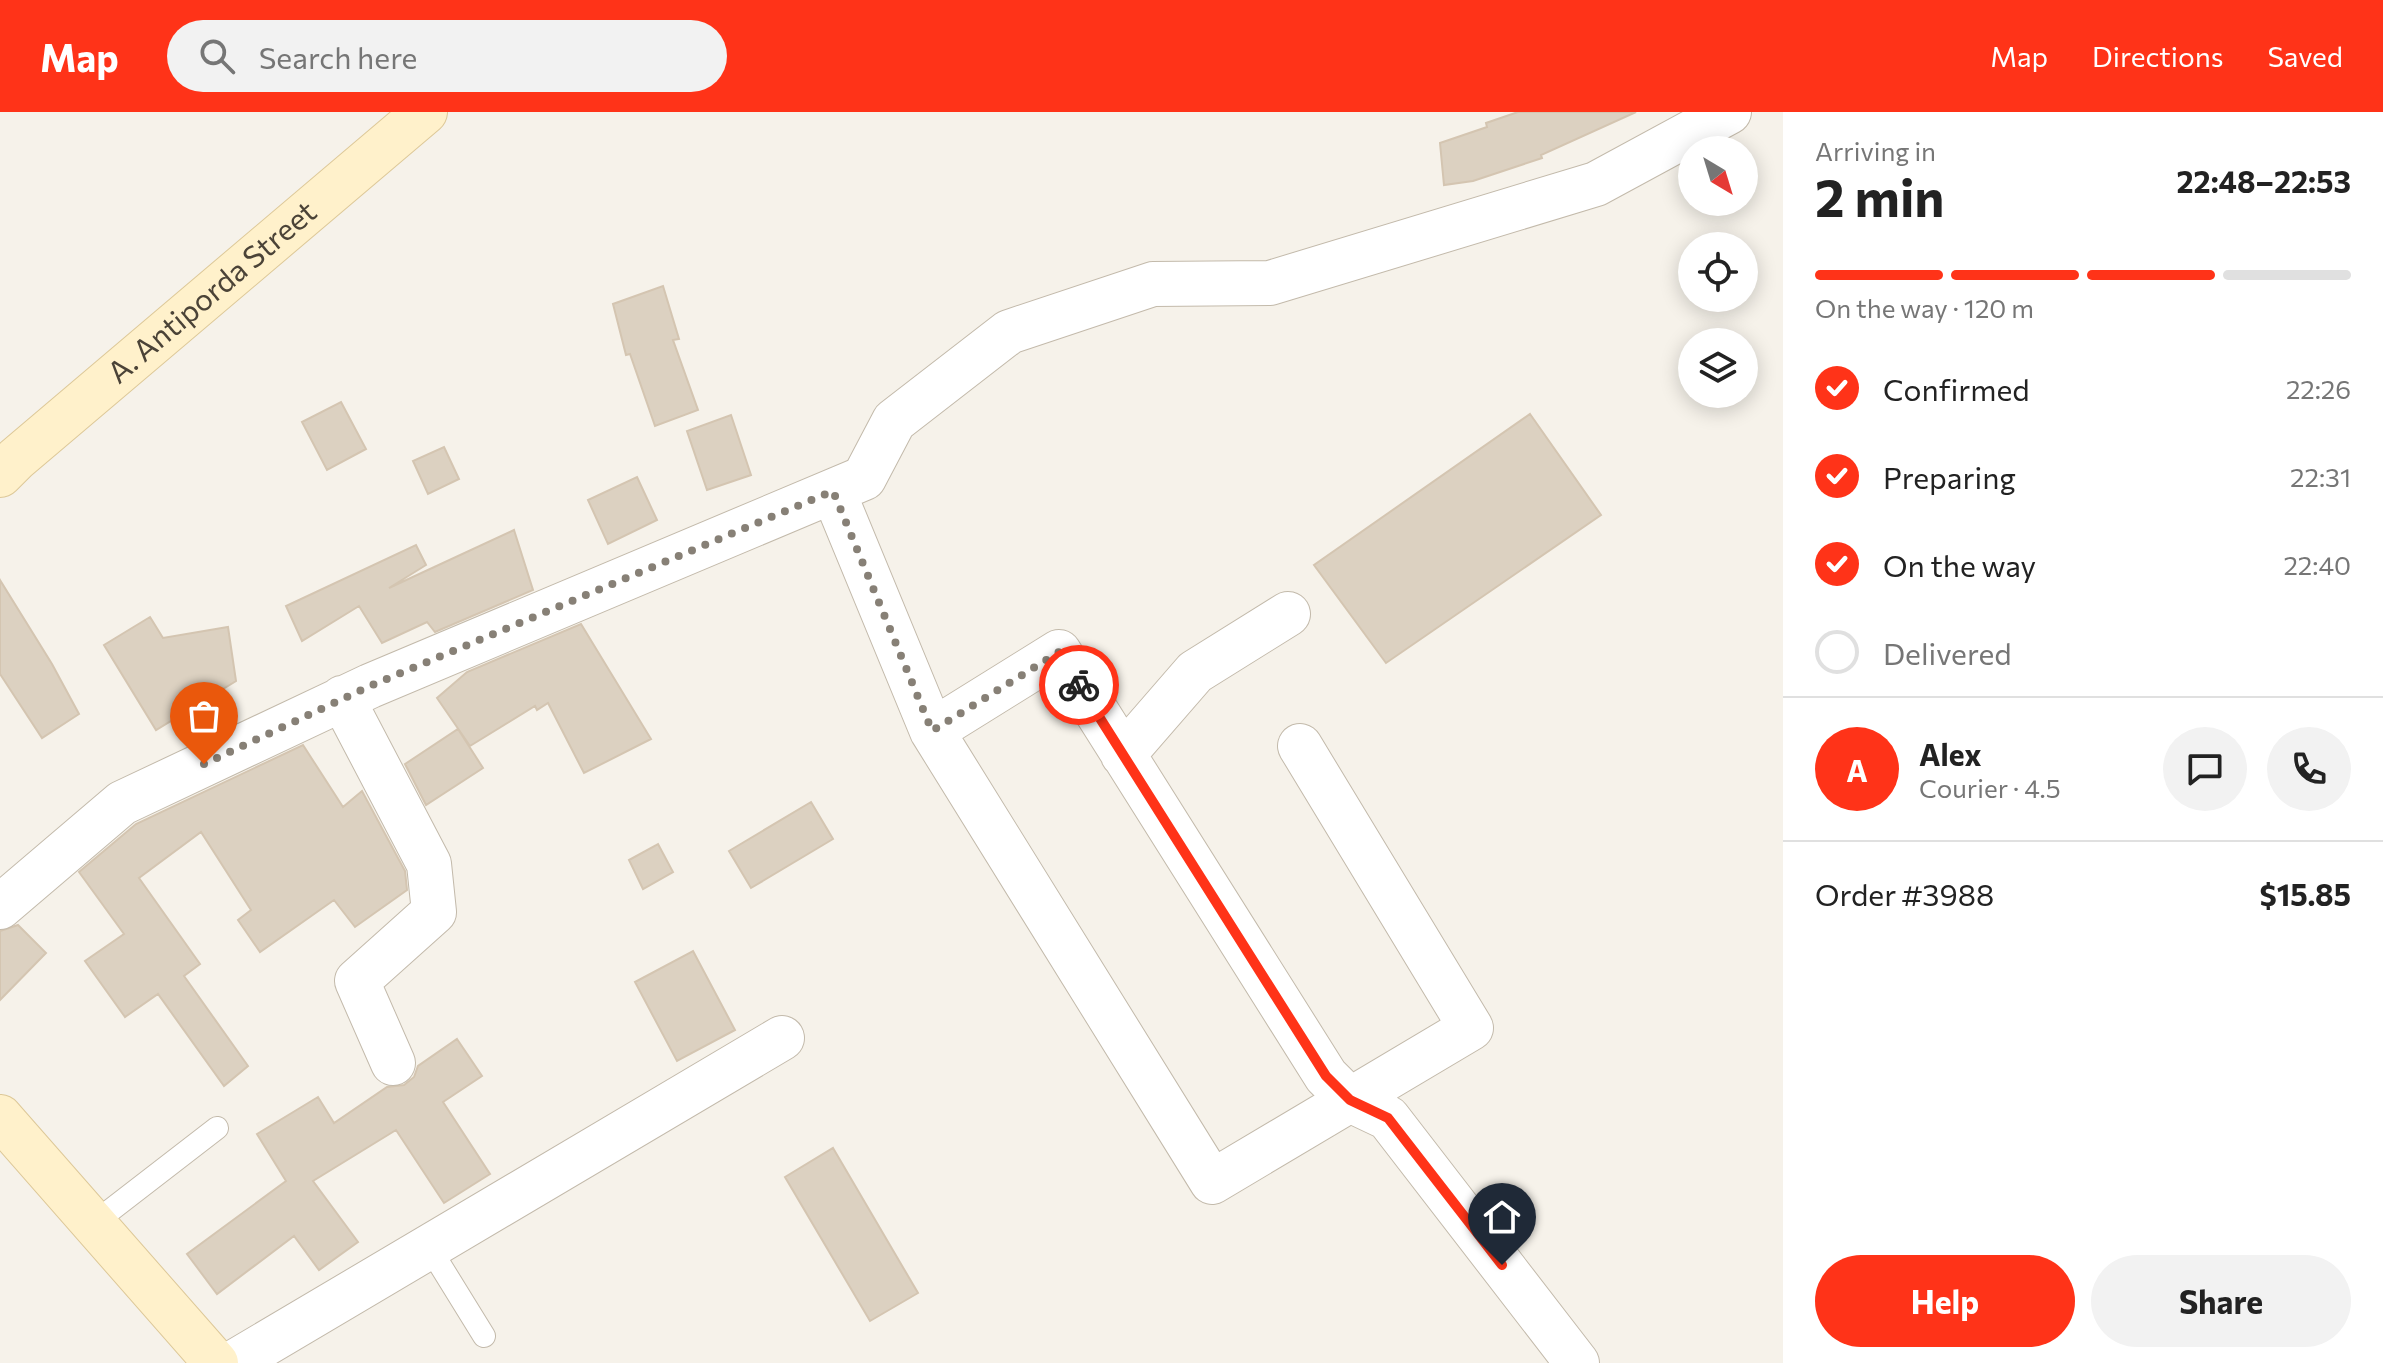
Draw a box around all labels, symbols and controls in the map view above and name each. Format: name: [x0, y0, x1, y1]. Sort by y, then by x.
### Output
search box: [167, 20, 727, 92]
text: Map: [40, 33, 119, 80]
icon: search: [195, 34, 239, 78]
text: Search here: [259, 38, 417, 75]
text: Map: [1990, 39, 2048, 73]
text: Directions: [2092, 39, 2223, 73]
text: Saved: [2267, 39, 2343, 73]
text: Arriving in: [1815, 135, 1936, 166]
north arrow: [1678, 136, 1758, 216]
map controls: [1678, 136, 1758, 408]
text: 22:48–22:53: [2177, 162, 2351, 199]
text: 2 min: [1815, 164, 1944, 228]
street label: A. Antiporda Street: [99, 192, 323, 390]
button: locate: [1678, 232, 1758, 312]
text: On the way · 120 m: [1815, 292, 2034, 323]
button: layers: [1678, 328, 1758, 408]
icon: check: [1815, 366, 1859, 410]
text: Confirmed: [1883, 370, 2030, 407]
text: 22:26: [2286, 373, 2351, 404]
icon: check: [1815, 454, 1859, 498]
text: Preparing: [1883, 458, 2016, 495]
text: 22:31: [2290, 461, 2351, 492]
icon: check: [1815, 542, 1859, 586]
text: On the way: [1883, 546, 2036, 583]
text: 22:40: [2283, 549, 2351, 580]
text: Delivered: [1883, 634, 2012, 671]
courier: [1039, 645, 1119, 725]
icon: bike: [1057, 663, 1101, 707]
pin: [170, 682, 238, 764]
icon: bag: [182, 694, 226, 738]
button: chat: [2163, 727, 2247, 811]
button: phone: [2267, 727, 2351, 811]
text: Alex: [1919, 735, 1982, 772]
text: A: [1846, 751, 1868, 788]
text: Courier · 4.5: [1919, 772, 2061, 803]
text: Order #3988: [1815, 875, 1994, 912]
text: $15.85: [2260, 875, 2351, 912]
pin: [1468, 1183, 1536, 1265]
icon: home: [1480, 1195, 1524, 1239]
button: Help: [1815, 1255, 2075, 1347]
button: Share: [2091, 1255, 2351, 1347]

